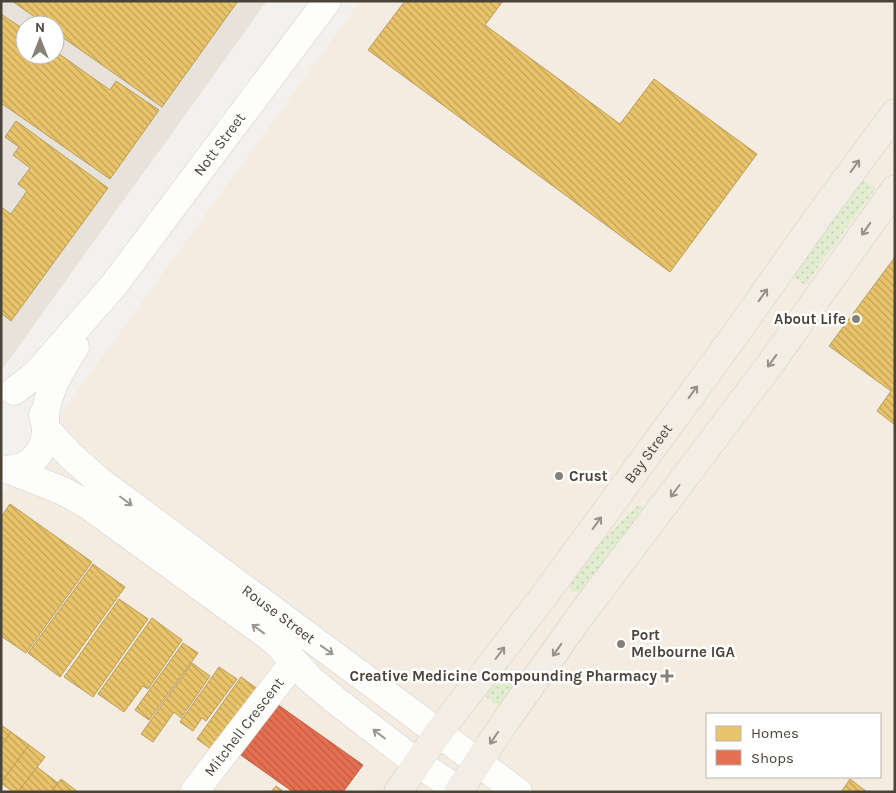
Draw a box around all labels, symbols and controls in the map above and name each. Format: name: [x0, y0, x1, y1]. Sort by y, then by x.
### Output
north arrow: [15, 15, 65, 65]
text: N: [35, 19, 45, 36]
street label: Nott Street: [190, 109, 249, 179]
one-way arrow: [850, 160, 860, 174]
one-way arrow: [861, 222, 872, 235]
one-way arrow: [758, 288, 768, 302]
place label: About Life: [774, 310, 846, 328]
marker: About Life: [850, 313, 862, 325]
one-way arrow: [767, 354, 777, 368]
one-way arrow: [688, 386, 699, 399]
street label: Bay Street: [620, 420, 676, 487]
place label: Crust: [569, 467, 608, 485]
marker: Crust: [553, 470, 565, 482]
one-way arrow: [669, 484, 680, 497]
one-way arrow: [119, 496, 133, 506]
one-way arrow: [592, 516, 602, 530]
street label: Rouse Street: [238, 581, 319, 648]
one-way arrow: [251, 624, 265, 634]
place label: Port Melbourne IGA: [631, 626, 735, 661]
marker: Port Melbourne IGA: [615, 638, 627, 650]
one-way arrow: [552, 642, 562, 656]
one-way arrow: [320, 645, 334, 655]
one-way arrow: [495, 646, 505, 660]
place label: Creative Medicine Compounding Pharmacy: [350, 667, 657, 685]
marker: Creative Medicine Compounding Pharmacy: [661, 670, 673, 682]
street label: Mitchell Crescent: [200, 674, 288, 780]
legend: [706, 713, 881, 778]
text: Homes: [751, 724, 799, 742]
one-way arrow: [372, 729, 386, 739]
one-way arrow: [489, 731, 499, 745]
text: Shops: [751, 749, 794, 767]

